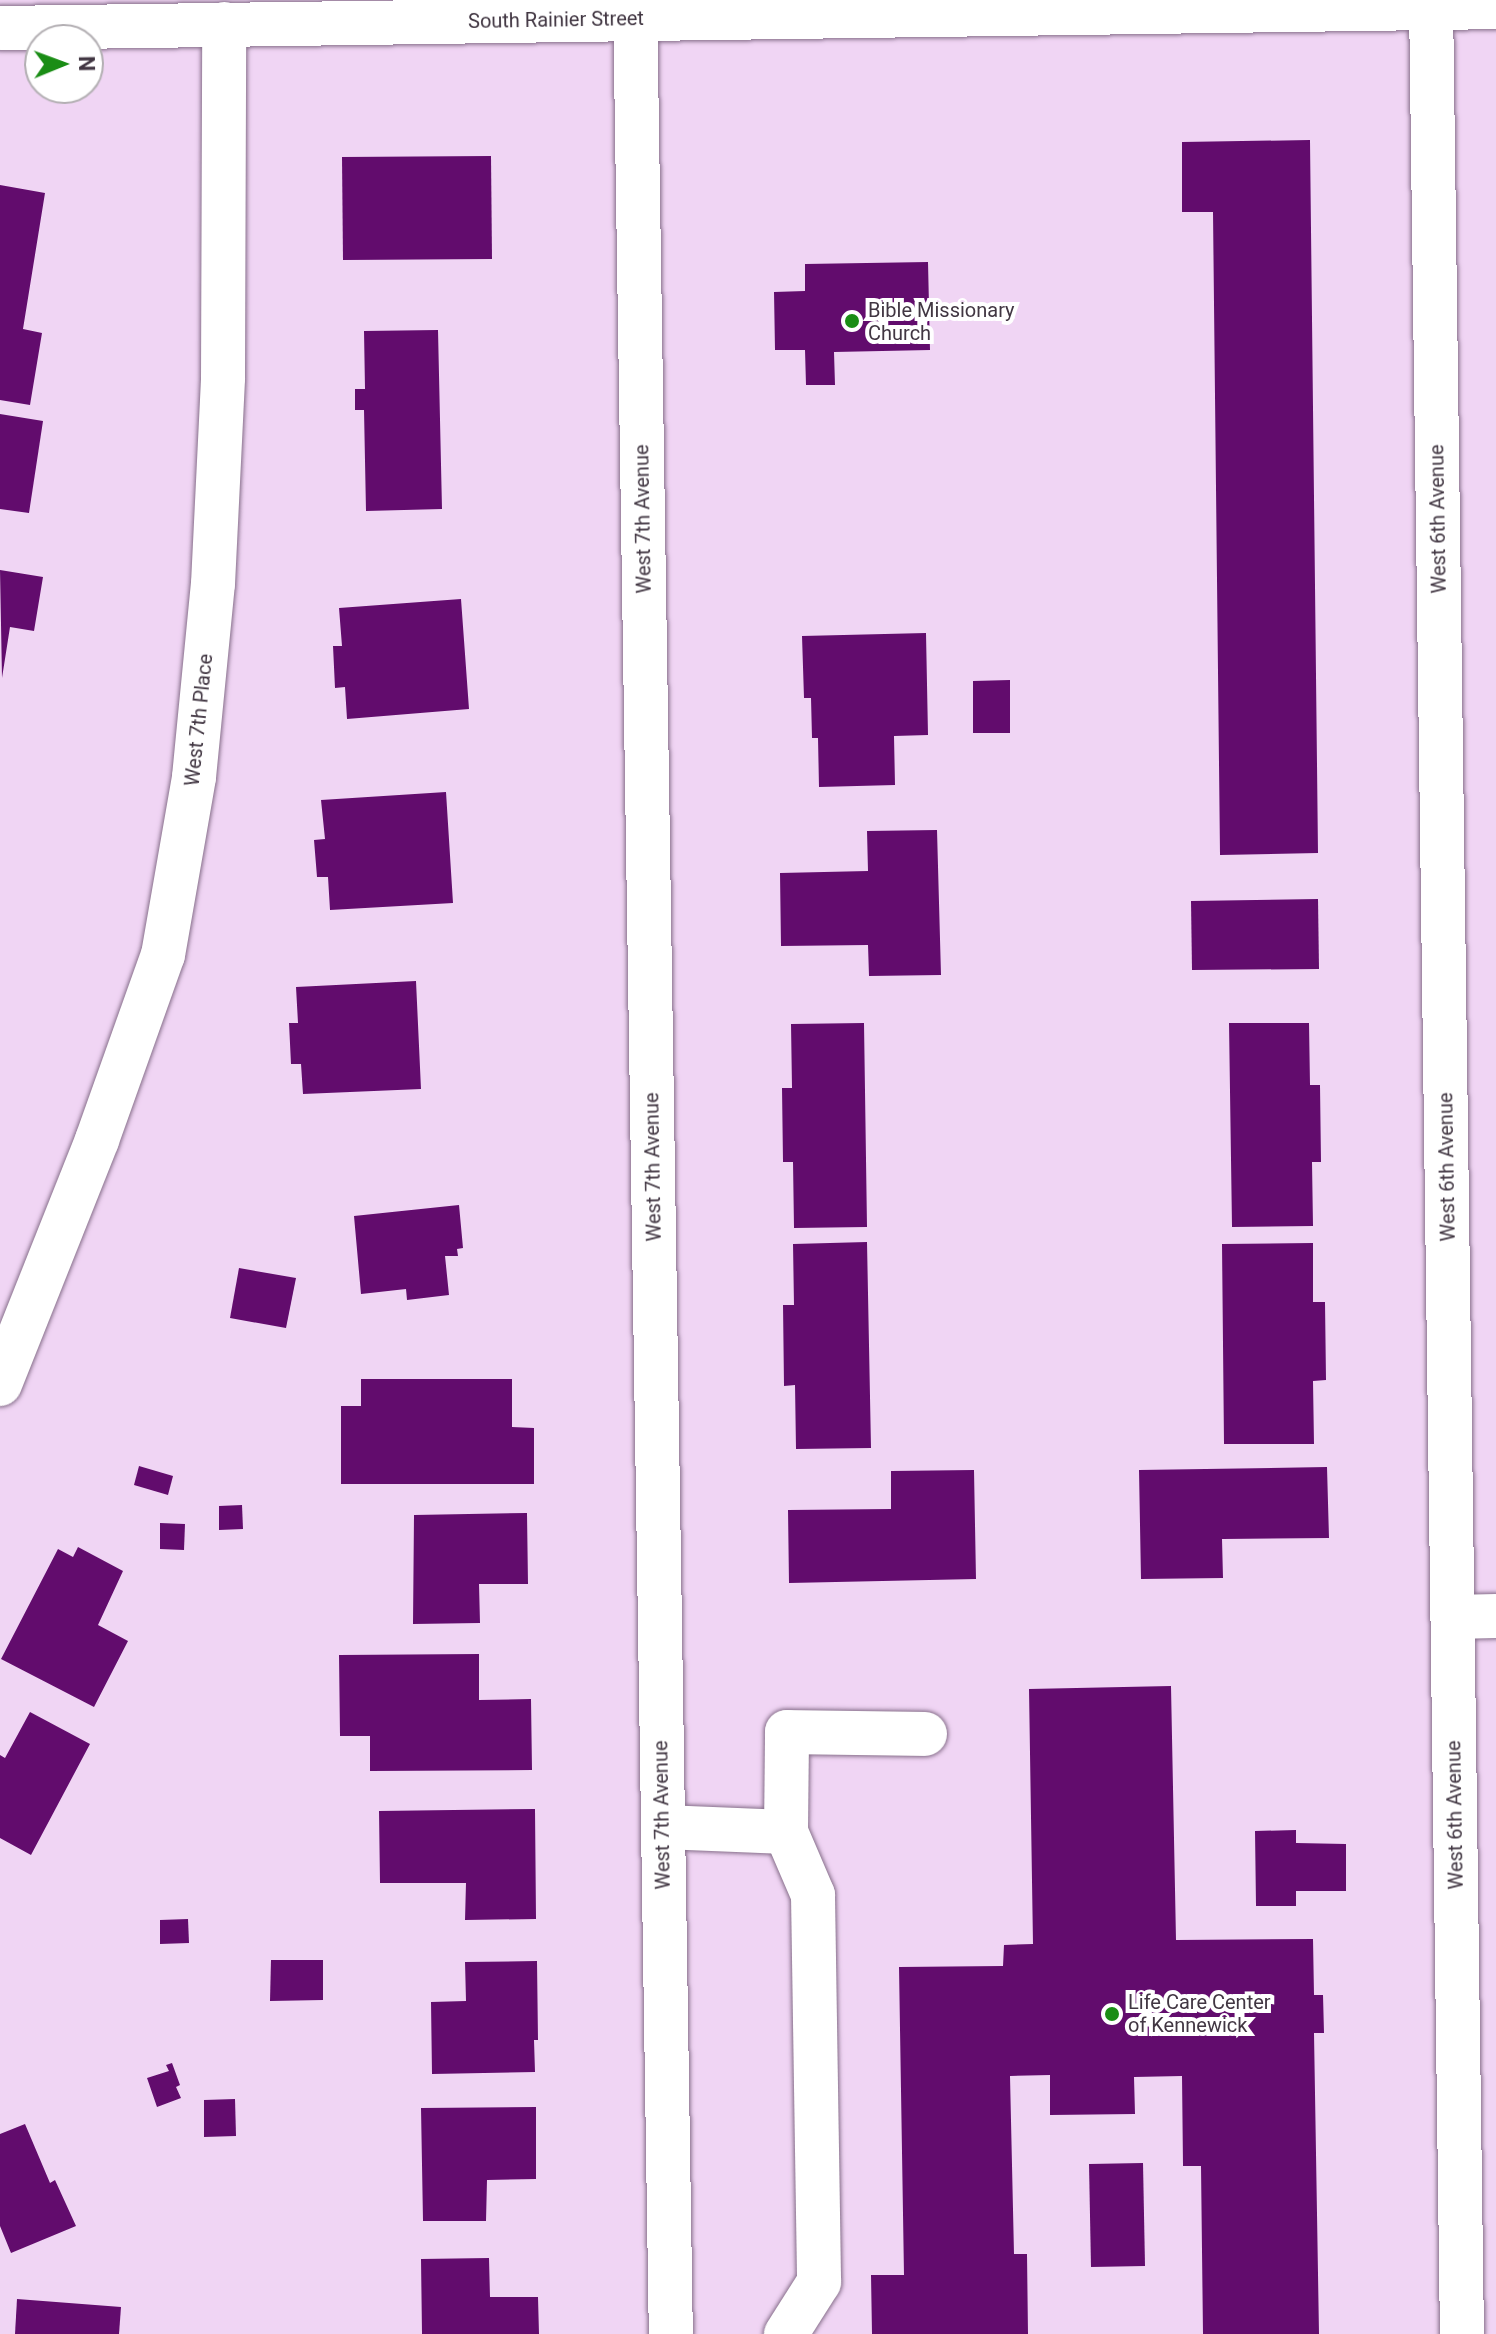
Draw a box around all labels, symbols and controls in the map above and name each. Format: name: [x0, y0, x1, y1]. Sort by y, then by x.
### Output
street label: South Rainier Street: [468, 6, 644, 34]
north arrow: [24, 24, 104, 104]
text: N: [74, 56, 99, 72]
place label: Bible Missionary Church: [868, 298, 1015, 345]
marker: Bible Missionary Church: [843, 312, 861, 330]
street label: West 7th Avenue: [630, 444, 656, 594]
street label: West 6th Avenue: [1425, 444, 1451, 594]
street label: West 7th Place: [180, 653, 218, 787]
street label: West 7th Avenue: [640, 1092, 666, 1242]
street label: West 6th Avenue: [1434, 1092, 1460, 1242]
street label: West 7th Avenue: [649, 1740, 675, 1890]
street label: West 6th Avenue: [1442, 1740, 1468, 1890]
place label: Life Care Center of Kennewick: [1128, 1990, 1271, 2037]
marker: Life Care Center of Kennewick: [1103, 2005, 1121, 2023]

